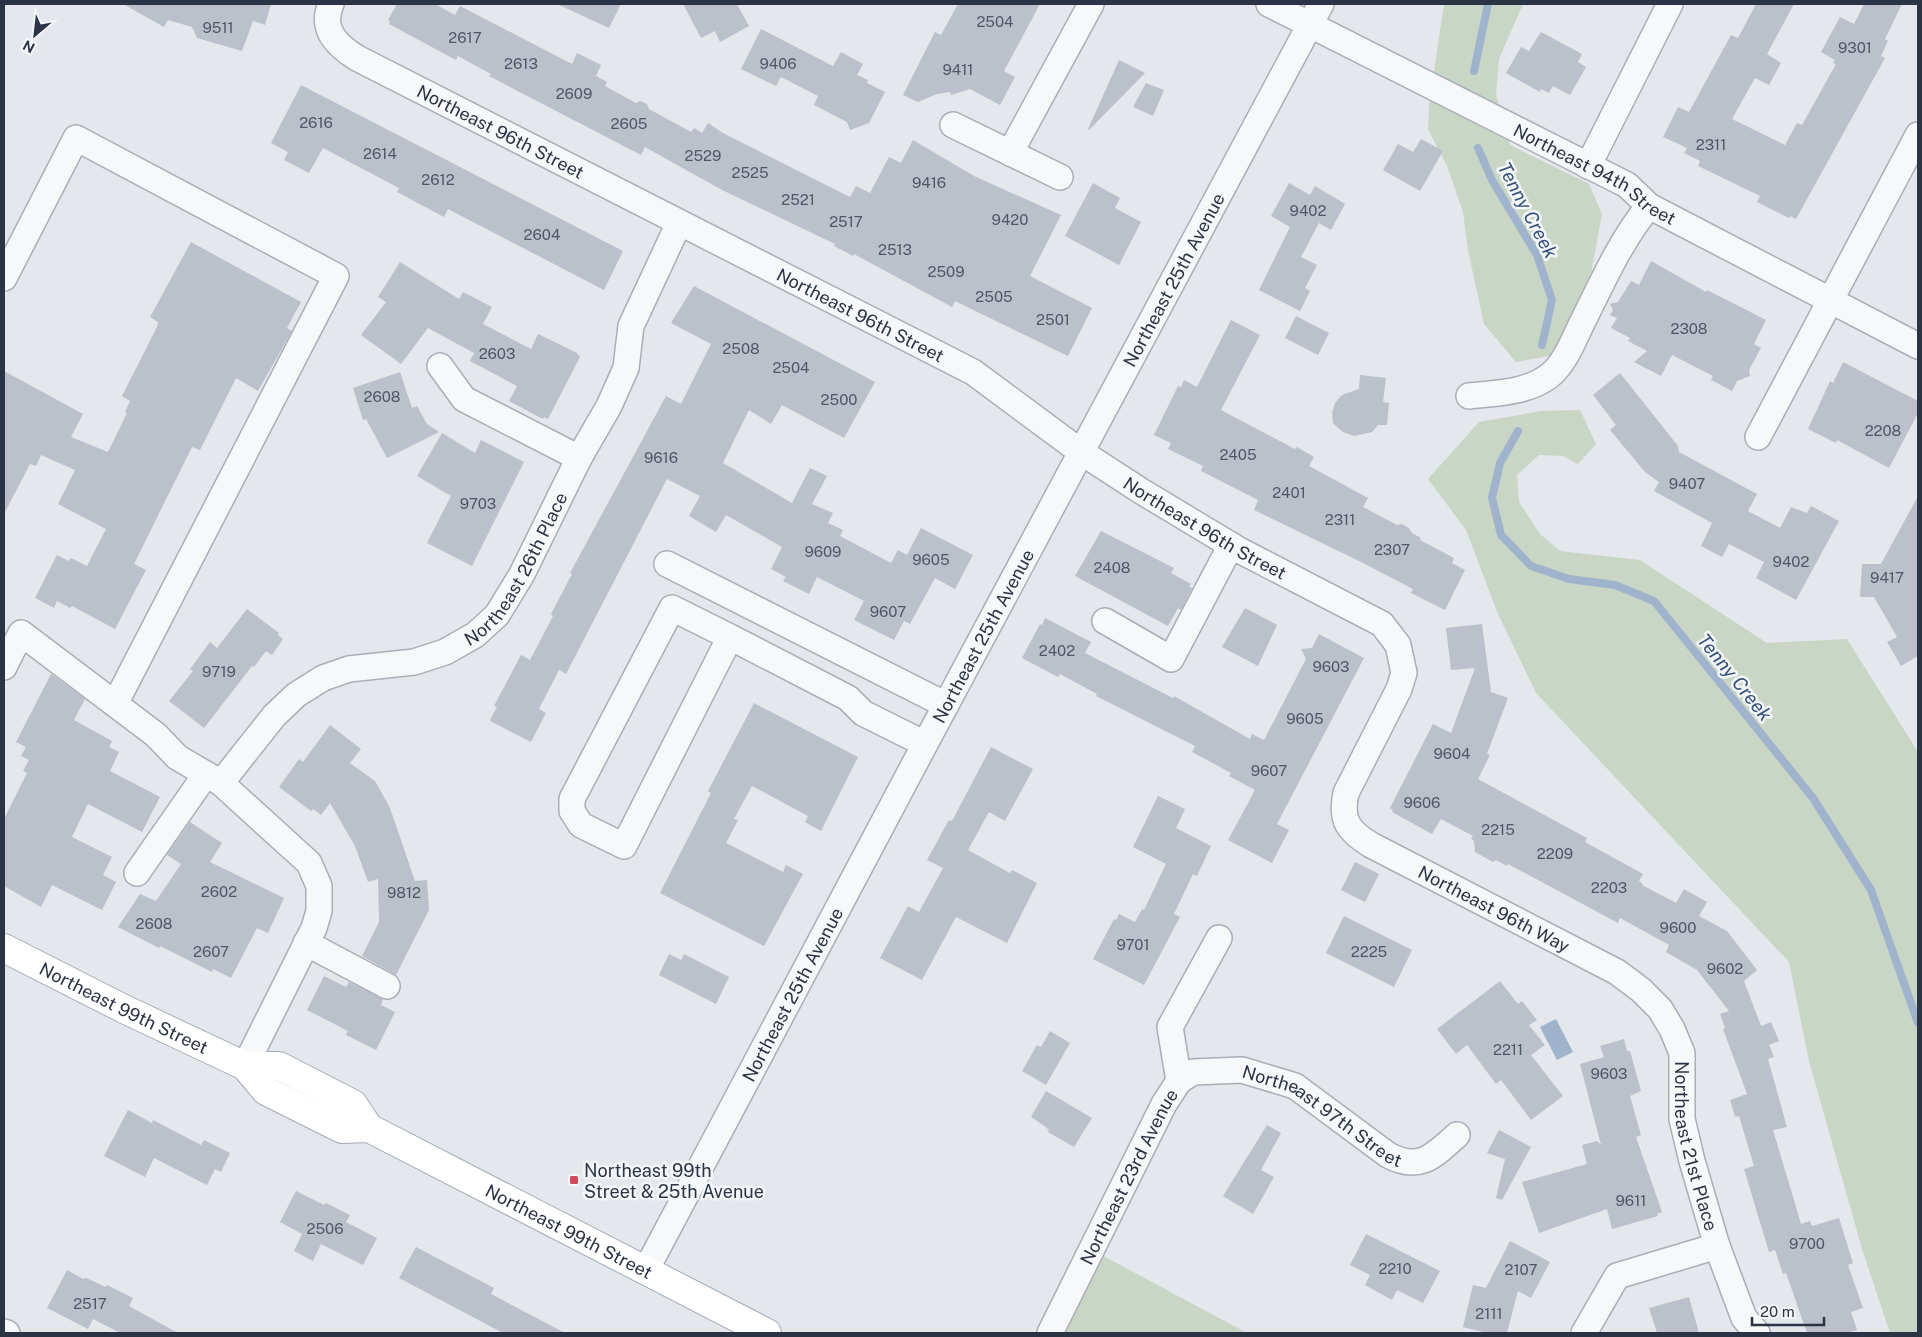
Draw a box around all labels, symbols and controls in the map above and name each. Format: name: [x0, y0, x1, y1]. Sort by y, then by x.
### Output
north arrow: [10, 10, 60, 60]
house number: 2504: [976, 13, 1014, 30]
house number: 9511: [202, 19, 234, 36]
house number: 2617: [448, 29, 482, 46]
text: N: [20, 37, 37, 56]
house number: 9301: [1838, 39, 1872, 56]
house number: 2613: [504, 55, 538, 72]
house number: 9406: [759, 55, 797, 72]
house number: 9411: [943, 61, 973, 78]
street label: Northeast 96th Street: [414, 80, 588, 183]
house number: 2609: [556, 85, 592, 102]
house number: 2616: [299, 114, 333, 131]
house number: 2605: [611, 115, 647, 132]
street label: Northeast 94th Street: [1510, 119, 1680, 229]
house number: 2311: [1696, 136, 1726, 153]
house number: 2614: [363, 145, 397, 162]
house number: 2529: [685, 147, 721, 164]
water label: Tenny Creek: [1494, 158, 1563, 262]
house number: 2525: [731, 164, 769, 181]
house number: 2612: [421, 171, 455, 188]
house number: 9416: [912, 174, 946, 191]
street label: Northeast 25th Avenue: [1118, 189, 1228, 370]
house number: 2521: [781, 191, 815, 208]
house number: 9402: [1290, 202, 1327, 219]
house number: 9420: [992, 211, 1028, 228]
house number: 2517: [829, 213, 863, 230]
house number: 2604: [524, 226, 560, 243]
house number: 2513: [878, 241, 912, 258]
street label: Northeast 96th Street: [774, 263, 948, 366]
house number: 2509: [928, 263, 965, 280]
house number: 2505: [975, 288, 1013, 305]
house number: 2501: [1036, 311, 1070, 328]
house number: 2308: [1670, 320, 1708, 337]
house number: 2508: [722, 340, 760, 357]
house number: 2603: [479, 345, 515, 362]
house number: 2504: [772, 359, 810, 376]
house number: 2608: [364, 388, 400, 405]
house number: 2500: [821, 391, 857, 408]
house number: 2208: [1865, 422, 1901, 439]
house number: 2405: [1219, 446, 1257, 463]
house number: 9616: [644, 449, 678, 466]
street label: Northeast 96th Street: [1120, 472, 1290, 583]
house number: 9407: [1669, 475, 1705, 492]
house number: 2401: [1272, 484, 1306, 501]
street label: Northeast 26th Place: [460, 489, 571, 650]
house number: 9703: [460, 495, 496, 512]
house number: 2311: [1325, 511, 1355, 528]
house number: 2307: [1374, 541, 1410, 558]
house number: 9609: [805, 543, 841, 560]
street label: Northeast 25th Avenue: [928, 545, 1038, 726]
house number: 9605: [912, 551, 950, 568]
house number: 9402: [1773, 553, 1810, 570]
house number: 2408: [1093, 559, 1131, 576]
house number: 9417: [1870, 569, 1904, 586]
house number: 9607: [870, 603, 906, 620]
water label: Tenny Creek: [1693, 629, 1777, 725]
house number: 2402: [1039, 642, 1075, 659]
house number: 9603: [1312, 658, 1350, 675]
house number: 9719: [202, 663, 236, 680]
house number: 9605: [1286, 710, 1324, 727]
house number: 9604: [1433, 745, 1471, 762]
house number: 9607: [1251, 762, 1287, 779]
house number: 9606: [1404, 794, 1440, 811]
house number: 2215: [1481, 821, 1515, 838]
house number: 2209: [1537, 845, 1573, 862]
street label: Northeast 96th Way: [1415, 861, 1574, 956]
house number: 2203: [1591, 879, 1627, 896]
house number: 2602: [201, 883, 237, 900]
house number: 9812: [387, 884, 421, 901]
street label: Northeast 25th Avenue: [737, 904, 847, 1085]
house number: 2608: [136, 915, 172, 932]
house number: 9600: [1660, 919, 1696, 936]
house number: 9701: [1116, 936, 1150, 953]
house number: 2607: [193, 943, 229, 960]
house number: 2225: [1351, 943, 1387, 960]
street label: Northeast 99th Street: [36, 957, 212, 1058]
house number: 9602: [1707, 960, 1743, 977]
house number: 2211: [1493, 1041, 1523, 1058]
street label: Northeast 97th Street: [1240, 1060, 1405, 1171]
street label: Northeast 21st Place: [1672, 1061, 1722, 1233]
house number: 9603: [1590, 1065, 1628, 1082]
street label: Northeast 23rd Avenue: [1075, 1085, 1182, 1268]
place label: Northeast 99th Street & 25th Avenue: [584, 1160, 764, 1202]
marker: Northeast 99th Street & 25th Avenue: [568, 1174, 580, 1186]
street label: Northeast 99th Street: [482, 1179, 656, 1283]
house number: 9611: [1616, 1192, 1646, 1209]
house number: 2506: [307, 1220, 343, 1237]
house number: 9700: [1789, 1235, 1825, 1252]
house number: 2210: [1378, 1260, 1412, 1277]
house number: 2107: [1505, 1261, 1537, 1278]
scale bar: [1752, 1294, 1824, 1326]
house number: 2517: [73, 1295, 107, 1312]
text: 20 m: [1760, 1303, 1795, 1320]
house number: 2111: [1475, 1305, 1503, 1322]

